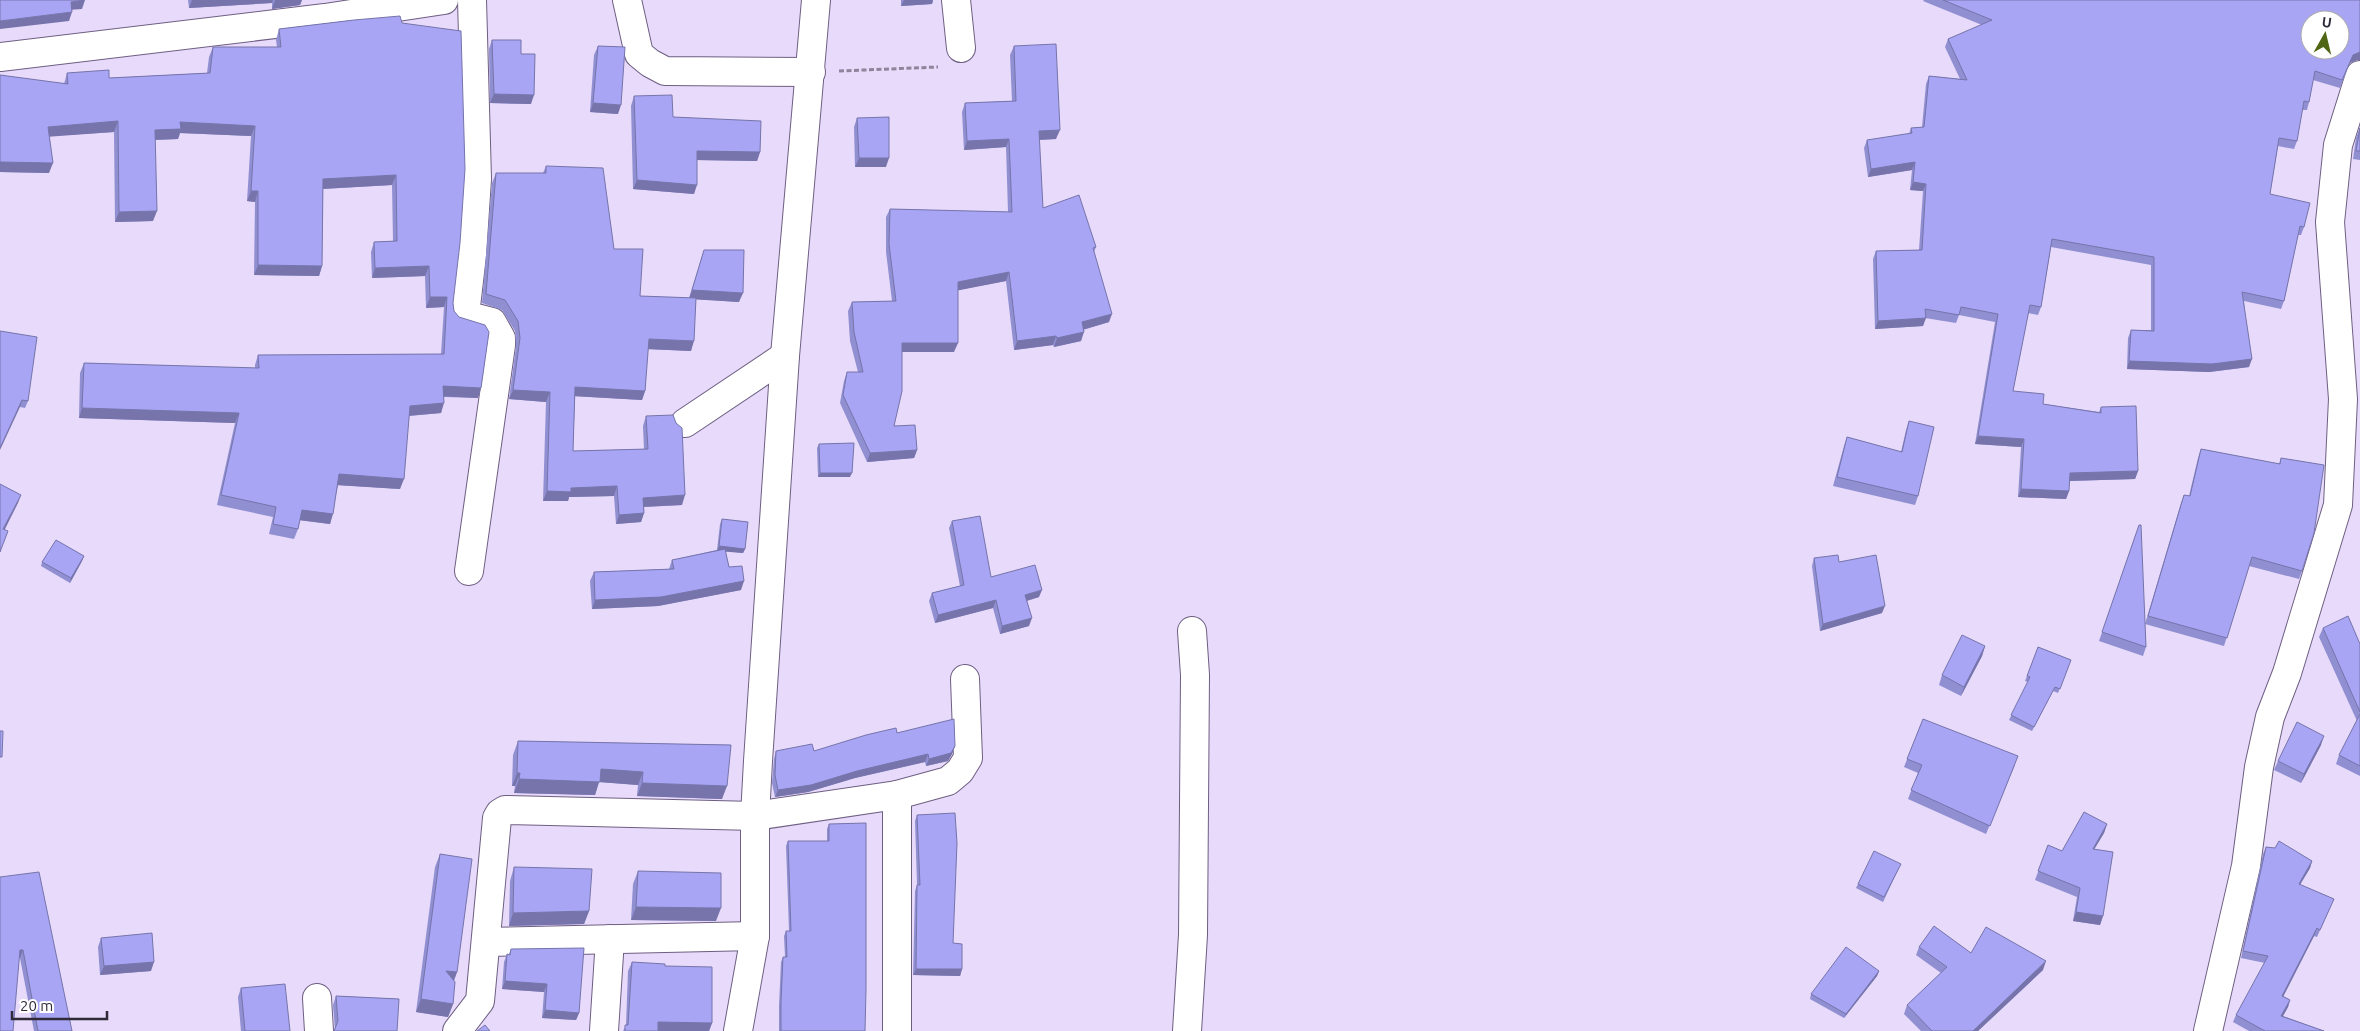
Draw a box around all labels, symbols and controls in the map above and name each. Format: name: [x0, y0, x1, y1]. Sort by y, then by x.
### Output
north arrow: [2300, 10, 2350, 60]
text: U: [2321, 14, 2333, 31]
scale bar: [12, 988, 108, 1020]
text: 20 m: [20, 997, 53, 1014]

